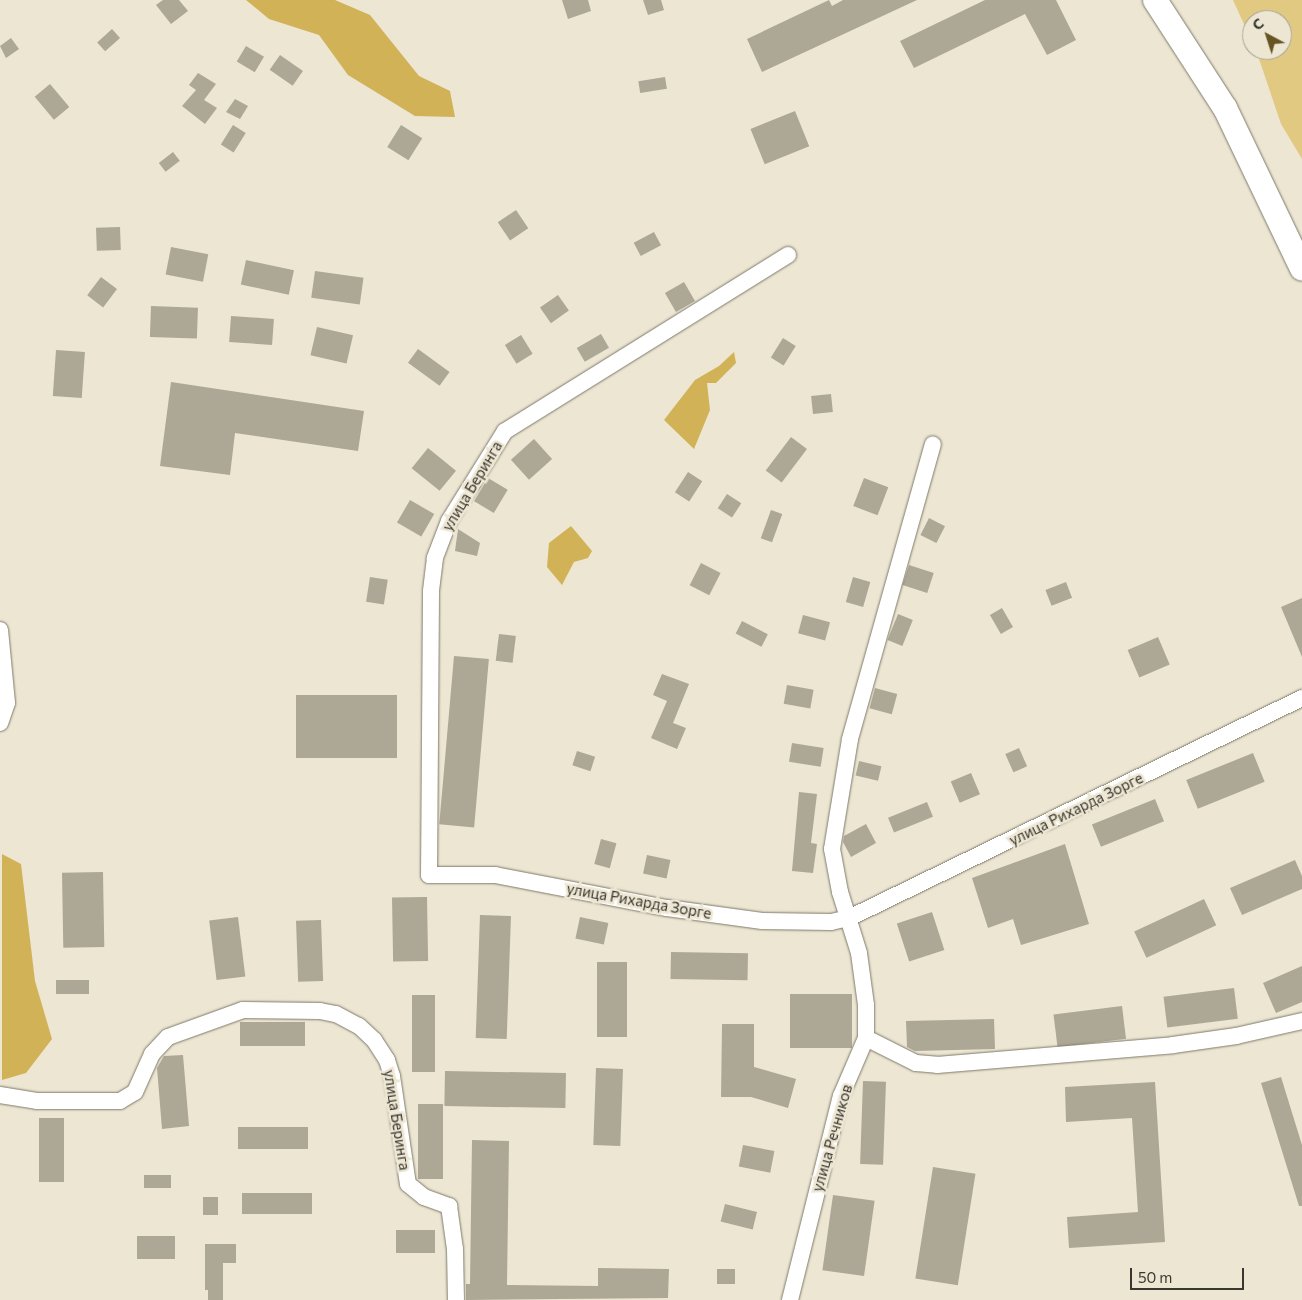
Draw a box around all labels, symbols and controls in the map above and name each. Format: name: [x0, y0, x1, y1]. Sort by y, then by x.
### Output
north arrow: [1242, 10, 1292, 60]
text: С: [1249, 14, 1267, 33]
street label: улица Беринга: [438, 438, 506, 534]
street label: улица Рихарда Зорге: [1006, 769, 1146, 849]
street label: улица Рихарда Зорге: [565, 879, 713, 923]
street label: улица Беринга: [380, 1068, 414, 1172]
street label: улица Речников: [808, 1082, 856, 1194]
scale bar: [1132, 1258, 1246, 1290]
text: 50 m: [1138, 1268, 1172, 1286]

